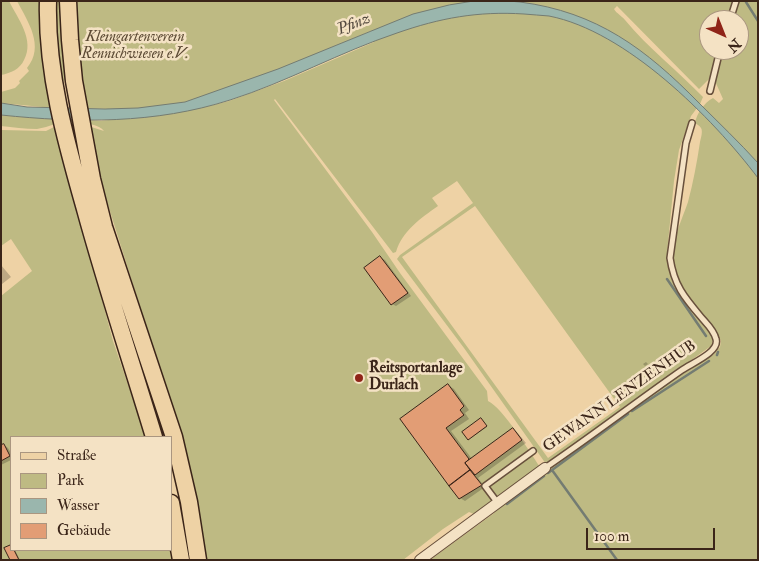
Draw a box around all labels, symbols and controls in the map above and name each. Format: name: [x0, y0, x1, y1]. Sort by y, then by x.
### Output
water label: Pfinz: [335, 10, 373, 40]
north arrow: [699, 10, 749, 60]
park label: Kleingartenverein Rennichwiesen e.V.: [82, 29, 188, 64]
text: N: [724, 35, 744, 56]
street label: GEWANN LENZENHUB: [540, 337, 700, 457]
place label: Reitsportanlage Durlach: [369, 360, 463, 395]
marker: Reitsportanlage Durlach: [353, 372, 365, 384]
legend: [10, 436, 172, 551]
text: Straße: [57, 446, 96, 465]
text: Park: [57, 471, 84, 490]
text: Wasser: [57, 496, 99, 515]
scale bar: [589, 518, 718, 550]
text: Gebäude: [57, 521, 111, 540]
text: 100 m: [594, 527, 629, 546]

